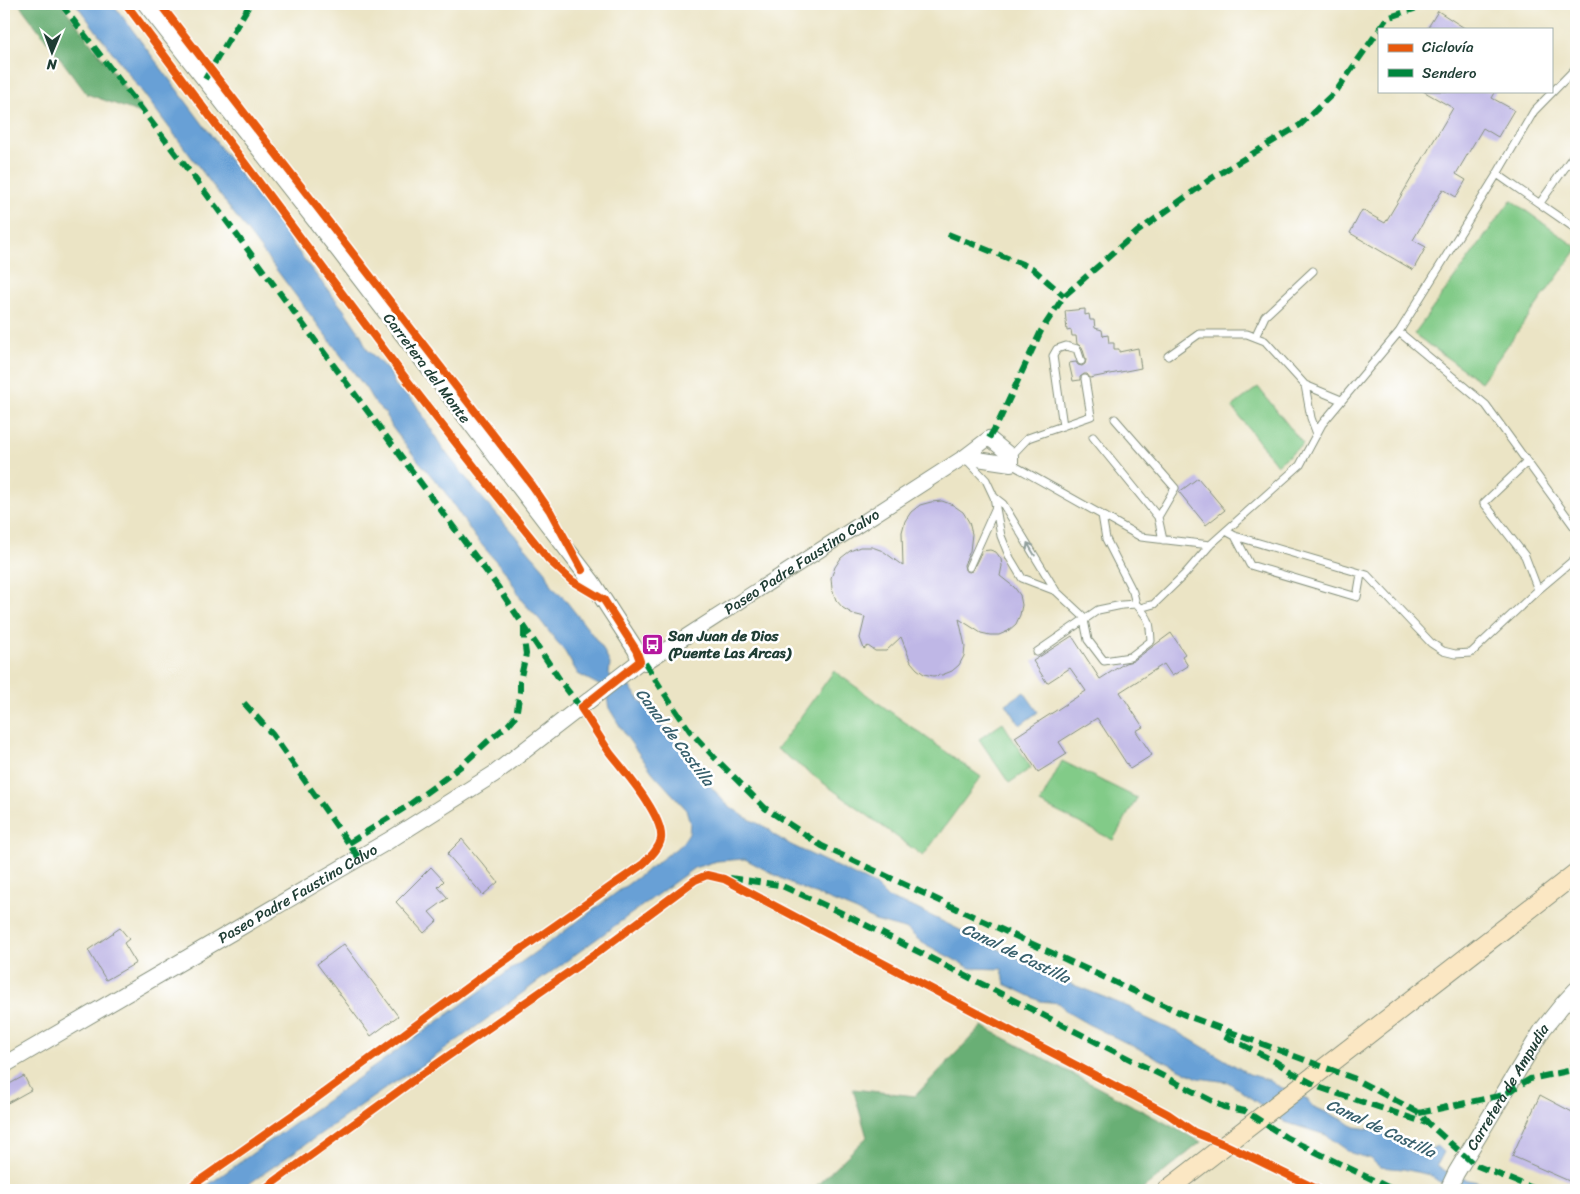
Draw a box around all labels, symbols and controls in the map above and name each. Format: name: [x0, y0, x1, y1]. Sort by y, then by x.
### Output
north arrow: [28, 28, 78, 78]
legend: [1378, 28, 1552, 92]
text: Ciclovía: [1422, 34, 1474, 60]
text: N: [46, 52, 58, 77]
text: Sendero: [1422, 60, 1477, 86]
street label: Carretera del Monte: [376, 307, 478, 429]
street label: Paseo Padre Faustino Calvo: [719, 501, 885, 622]
one-way arrow: [1025, 543, 1035, 557]
place label: San Juan de Dios (Puente Las Arcas): [667, 623, 793, 666]
bus stop icon: San Juan de Dios (Puente Las Arcas): [640, 633, 664, 657]
water label: Canal de Castilla: [628, 681, 723, 794]
street label: Paseo Padre Faustino Calvo: [213, 837, 383, 951]
water label: Canal de Castilla: [957, 914, 1077, 993]
street label: Carretera de Ampudia: [1459, 1017, 1556, 1156]
water label: Canal de Castilla: [1322, 1090, 1442, 1167]

